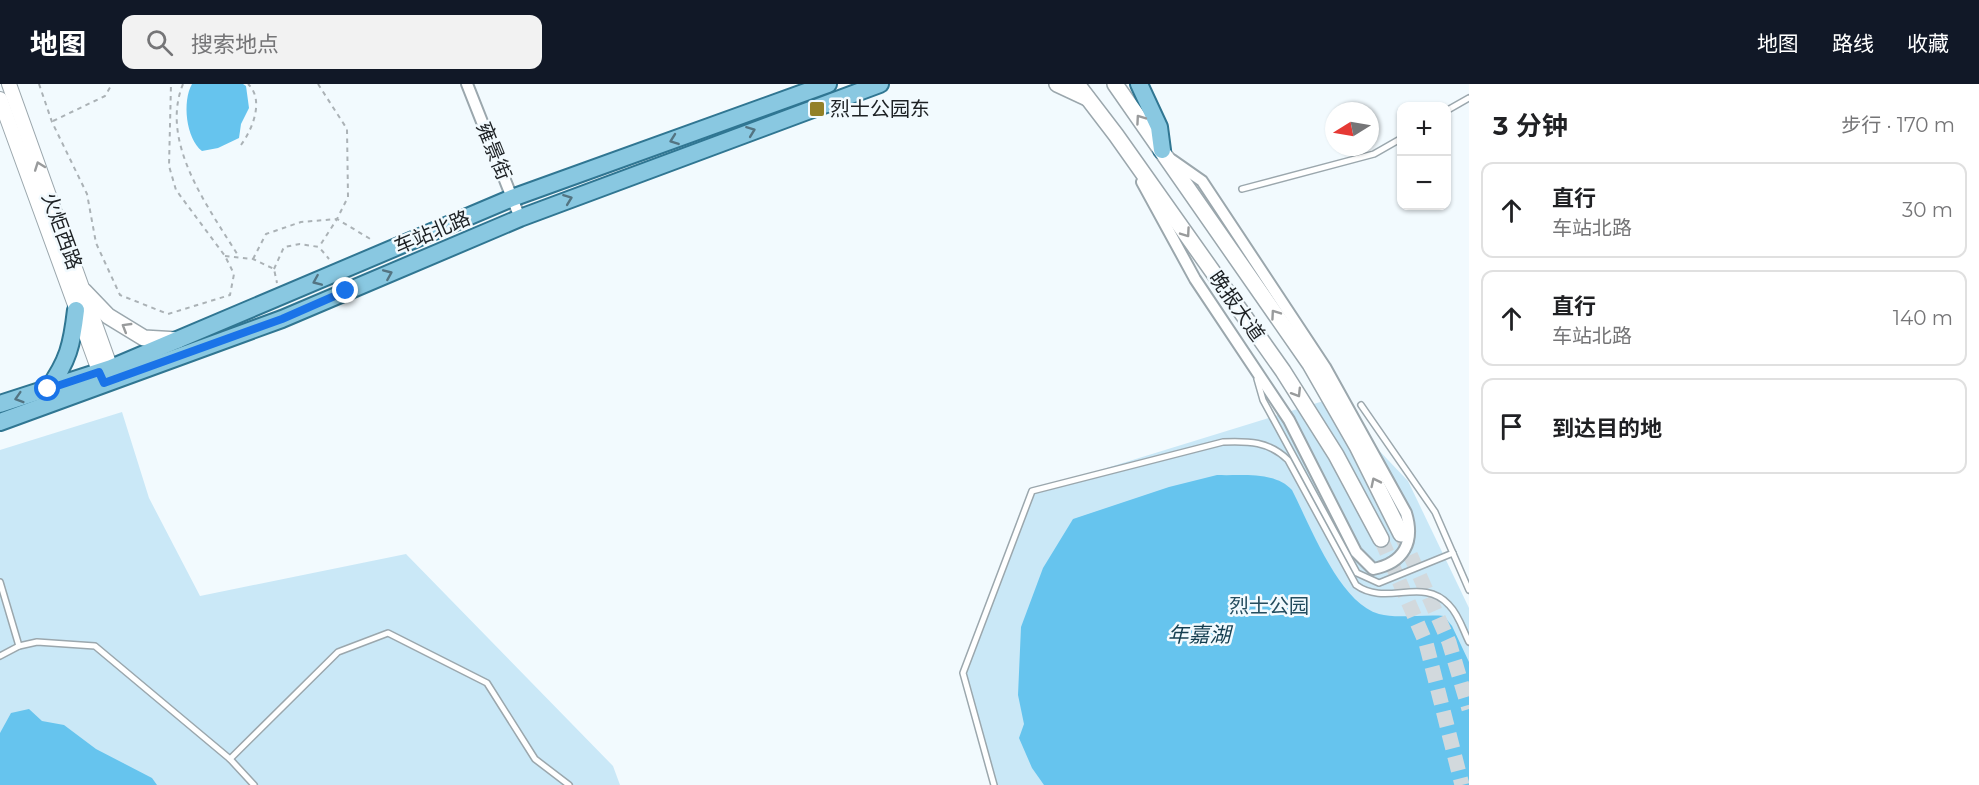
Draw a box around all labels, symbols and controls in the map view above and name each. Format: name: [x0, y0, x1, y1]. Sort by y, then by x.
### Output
search box: [122, 15, 542, 69]
icon: search: [143, 26, 176, 59]
text: 地图: [30, 27, 86, 61]
text: 搜索地点: [191, 31, 279, 58]
text: 地图: [1757, 31, 1799, 56]
text: 路线: [1832, 31, 1874, 56]
text: 收藏: [1907, 31, 1949, 56]
place label: 烈士公园东: [830, 97, 930, 121]
marker: 烈士公园东: [808, 100, 826, 118]
north arrow: [1325, 102, 1379, 156]
map controls: [1397, 102, 1451, 210]
button: +: [1397, 102, 1451, 156]
text: 3 分钟: [1493, 110, 1568, 142]
text: 步行 · 170 m: [1841, 113, 1955, 137]
one-way arrow: [1136, 115, 1147, 126]
street label: 雍景街: [472, 119, 516, 183]
one-way arrow: [745, 125, 756, 138]
one-way arrow: [669, 132, 680, 145]
button: −: [1397, 156, 1451, 210]
one-way arrow: [33, 161, 46, 171]
text: 直行: [1552, 185, 1596, 212]
street label: 火炬西路: [37, 189, 87, 273]
one-way arrow: [563, 194, 573, 207]
icon: ahead: [1495, 194, 1528, 227]
text: 30 m: [1902, 198, 1953, 222]
street label: 车站北路: [390, 205, 474, 259]
text: 车站北路: [1552, 216, 1632, 240]
one-way arrow: [1178, 227, 1189, 238]
street label: 晚报大道: [1204, 266, 1270, 346]
one-way arrow: [382, 269, 393, 281]
one-way arrow: [313, 274, 324, 286]
route end: [332, 277, 358, 303]
text: 直行: [1552, 293, 1596, 320]
icon: ahead: [1495, 302, 1528, 335]
text: 140 m: [1893, 306, 1953, 330]
one-way arrow: [1271, 310, 1282, 321]
one-way arrow: [121, 324, 132, 335]
text: 车站北路: [1552, 324, 1632, 348]
route start: [34, 375, 60, 401]
one-way arrow: [1289, 387, 1301, 397]
one-way arrow: [14, 391, 25, 403]
icon: arrive: [1495, 410, 1528, 443]
text: 到达目的地: [1552, 415, 1662, 442]
one-way arrow: [1371, 477, 1382, 488]
park label: 烈士公园: [1229, 594, 1309, 618]
water label: 年嘉湖: [1168, 622, 1233, 647]

